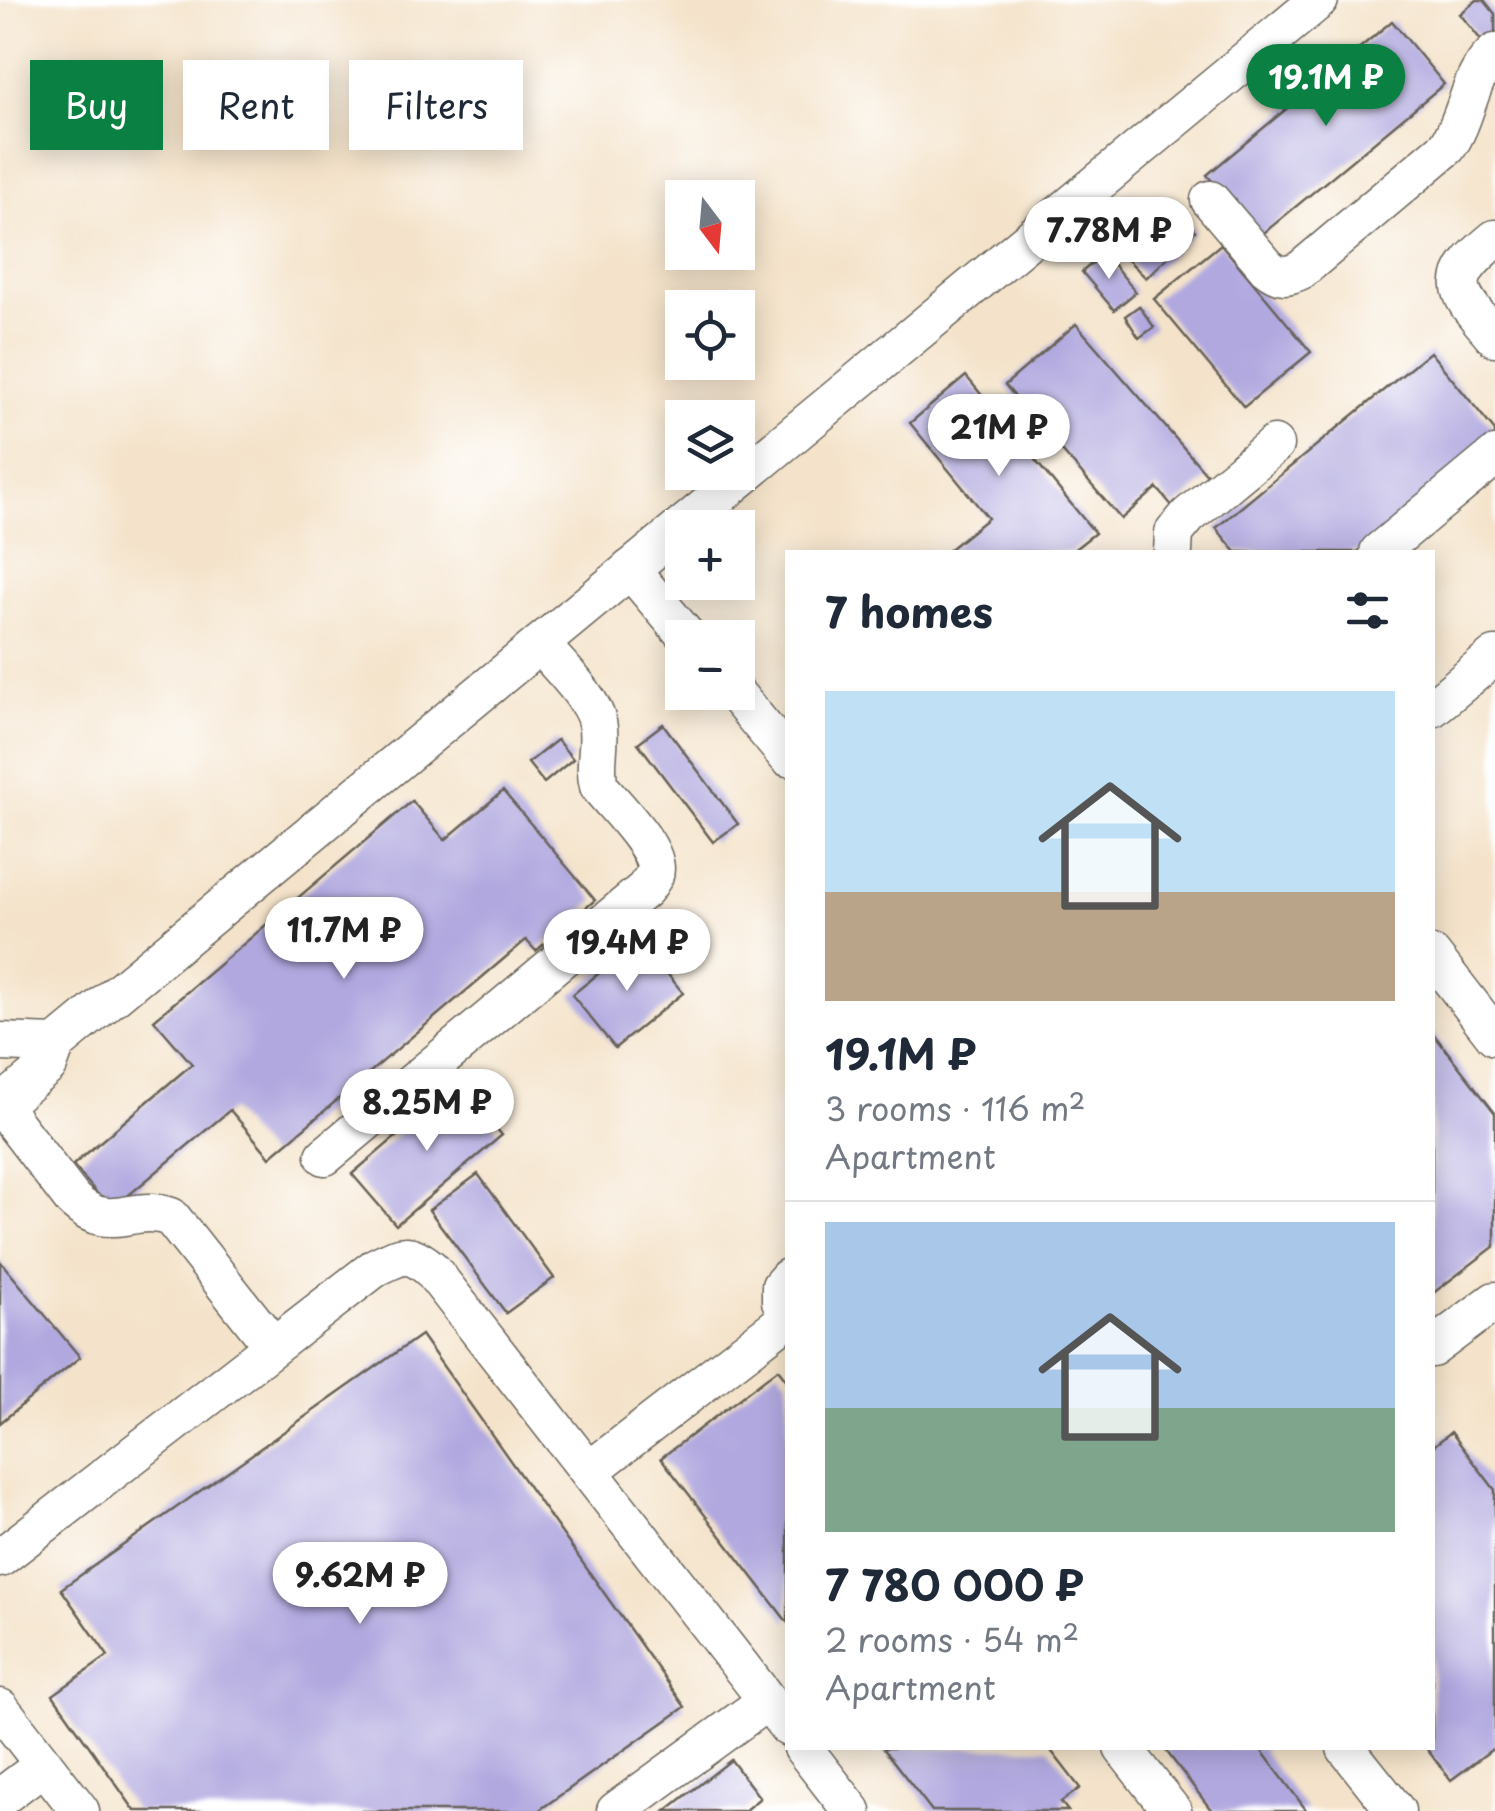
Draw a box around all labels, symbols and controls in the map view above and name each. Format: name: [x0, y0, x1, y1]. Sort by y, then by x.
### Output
pin: 19.1M ₽: [1234, 44, 1418, 129]
text: 19.1M ₽: [1268, 52, 1384, 100]
chip: Buy: [30, 60, 163, 150]
chip: Rent: [183, 60, 329, 150]
chip: Filters: [349, 60, 523, 150]
north arrow: [665, 180, 755, 270]
map controls: [665, 180, 755, 710]
pin: 7.78M ₽: [1017, 197, 1201, 282]
text: 7.78M ₽: [1046, 205, 1172, 253]
button: locate: [665, 290, 755, 380]
pin: 21M ₽: [929, 394, 1069, 479]
button: layers: [665, 400, 755, 490]
text: 21M ₽: [950, 402, 1048, 450]
button: +: [665, 510, 755, 600]
text: 7 homes: [825, 579, 993, 642]
icon: filters: [1340, 583, 1395, 638]
button: −: [665, 620, 755, 710]
icon: home: [1020, 756, 1200, 936]
pin: 11.7M ₽: [252, 897, 436, 982]
text: 11.7M ₽: [287, 905, 401, 953]
pin: 19.4M ₽: [535, 909, 719, 994]
text: 19.4M ₽: [565, 917, 689, 965]
text: 19.1M ₽: [825, 1021, 977, 1084]
pin: 8.25M ₽: [335, 1069, 519, 1154]
text: 8.25M ₽: [362, 1077, 492, 1125]
text: 3 rooms · 116 m²: [825, 1084, 1086, 1132]
text: Apartment: [825, 1132, 996, 1180]
icon: home: [1020, 1287, 1200, 1467]
pin: 9.62M ₽: [268, 1542, 452, 1627]
text: 9.62M ₽: [295, 1550, 425, 1598]
text: 7 780 000 ₽: [825, 1552, 1084, 1615]
text: 2 rooms · 54 m²: [825, 1615, 1079, 1663]
text: Apartment: [825, 1663, 996, 1711]

